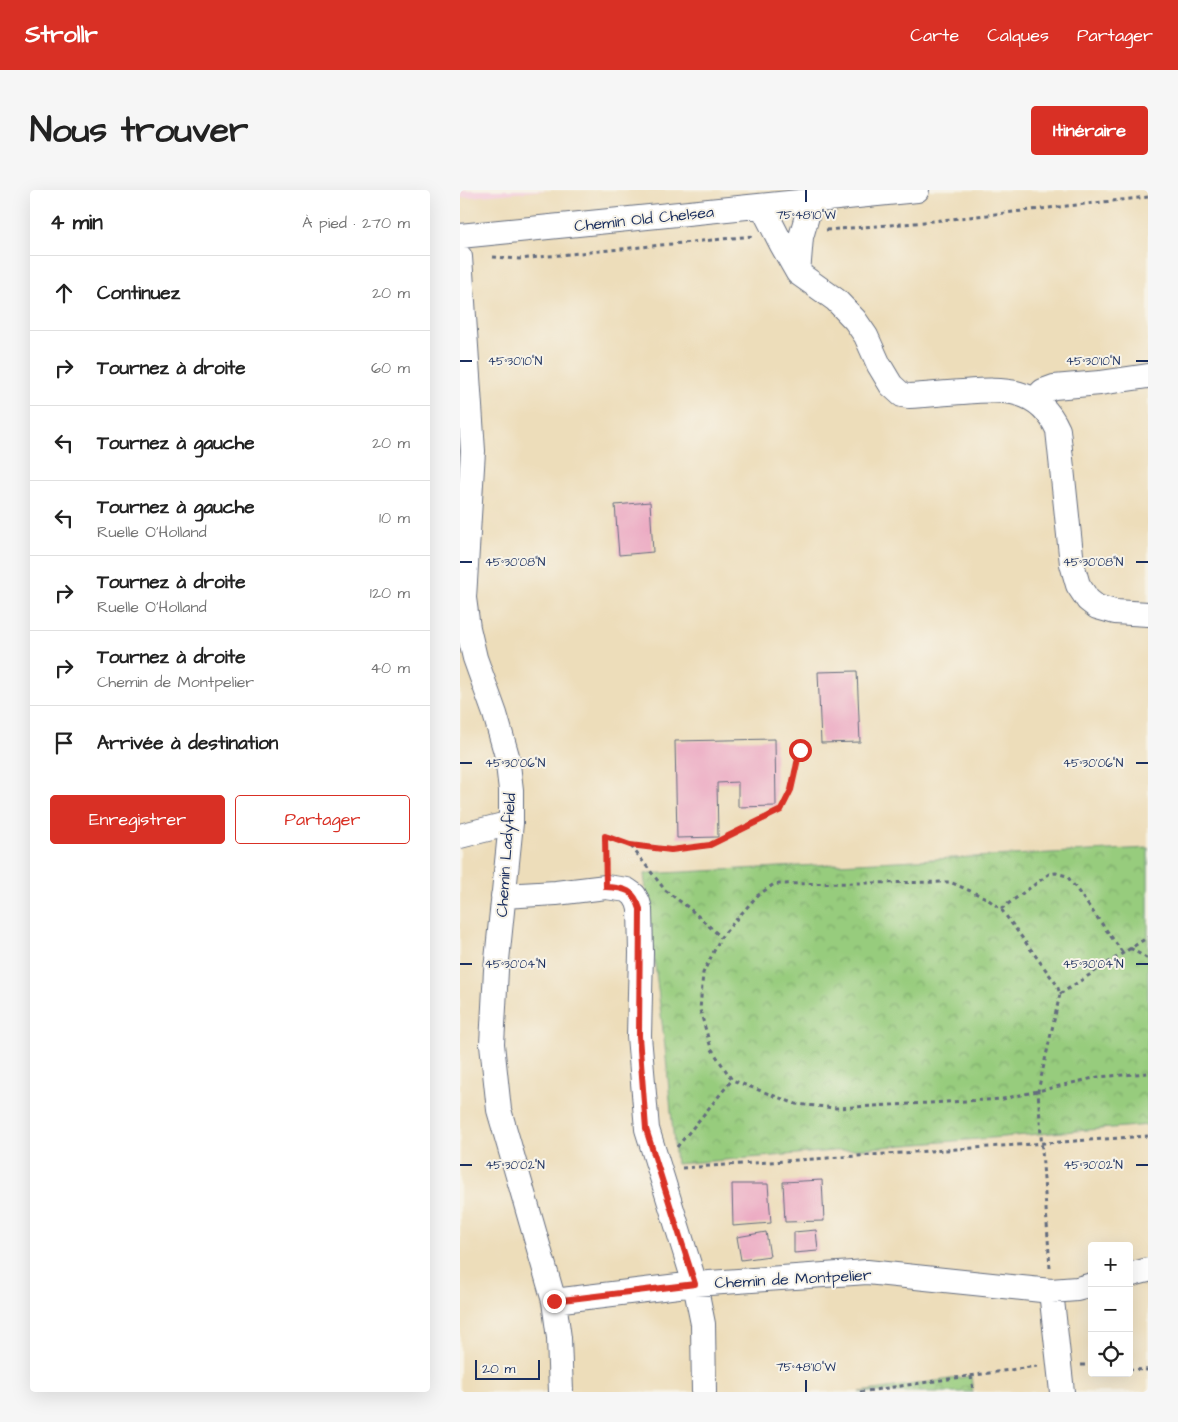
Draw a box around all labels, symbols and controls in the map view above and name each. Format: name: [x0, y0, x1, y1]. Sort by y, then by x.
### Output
text: Strollr: [25, 18, 98, 52]
text: Carte: [910, 23, 959, 48]
text: Calques: [987, 23, 1049, 48]
text: Partager: [1077, 23, 1153, 48]
text: Nous trouver: [30, 106, 248, 155]
button: Itinéraire: [1031, 106, 1148, 155]
street label: Chemin Old Chelsea: [573, 201, 715, 237]
text: 75°48'10"W: [776, 207, 837, 224]
text: 4 min: [50, 208, 103, 237]
text: À pied · 270 m: [302, 212, 410, 234]
icon: ahead: [50, 279, 78, 307]
text: Continuez: [97, 280, 180, 307]
text: 20 m: [372, 282, 410, 304]
text: 45°30'10"N: [488, 353, 543, 370]
text: 45°30'10"N: [1066, 353, 1121, 370]
icon: right: [50, 354, 78, 382]
text: Tournez à droite: [97, 355, 245, 382]
text: 60 m: [371, 357, 410, 379]
icon: left: [50, 429, 78, 457]
text: Tournez à gauche: [97, 430, 255, 457]
text: 20 m: [372, 432, 410, 454]
text: Tournez à gauche: [97, 494, 255, 521]
icon: left: [50, 504, 78, 532]
text: 10 m: [379, 507, 410, 529]
text: Ruelle O'Holland: [97, 521, 207, 543]
text: 45°30'08"N: [485, 554, 546, 571]
text: 45°30'08"N: [1063, 554, 1124, 571]
text: Tournez à droite: [97, 569, 245, 596]
icon: right: [50, 579, 78, 607]
text: 120 m: [370, 582, 410, 604]
text: Ruelle O'Holland: [97, 596, 207, 618]
text: Tournez à droite: [97, 644, 245, 671]
icon: right: [50, 654, 78, 682]
text: 40 m: [370, 657, 410, 679]
text: Chemin de Montpelier: [97, 671, 254, 693]
icon: arrive: [50, 729, 78, 757]
text: Arrivée à destination: [97, 730, 278, 757]
route start: [789, 739, 812, 762]
text: 45°30'06"N: [485, 755, 546, 772]
text: 45°30'06"N: [1063, 755, 1124, 772]
street label: Chemin Ladyfield: [491, 792, 522, 918]
button: Enregistrer: [50, 795, 225, 844]
button: Partager: [235, 795, 410, 844]
text: 45°30'04"N: [484, 956, 546, 973]
text: 45°30'04"N: [1062, 956, 1124, 973]
text: 45°30'02"N: [485, 1157, 545, 1174]
text: 45°30'02"N: [1063, 1157, 1123, 1174]
map controls: [1088, 1242, 1133, 1377]
button: +: [1088, 1242, 1133, 1287]
street label: Chemin de Montpelier: [714, 1264, 872, 1294]
button: −: [1088, 1287, 1133, 1332]
route end: [543, 1290, 566, 1313]
button: locate: [1088, 1332, 1133, 1377]
scale bar: [475, 1357, 540, 1380]
text: 20 m: [482, 1359, 515, 1379]
text: 75°48'10"W: [776, 1359, 837, 1376]

